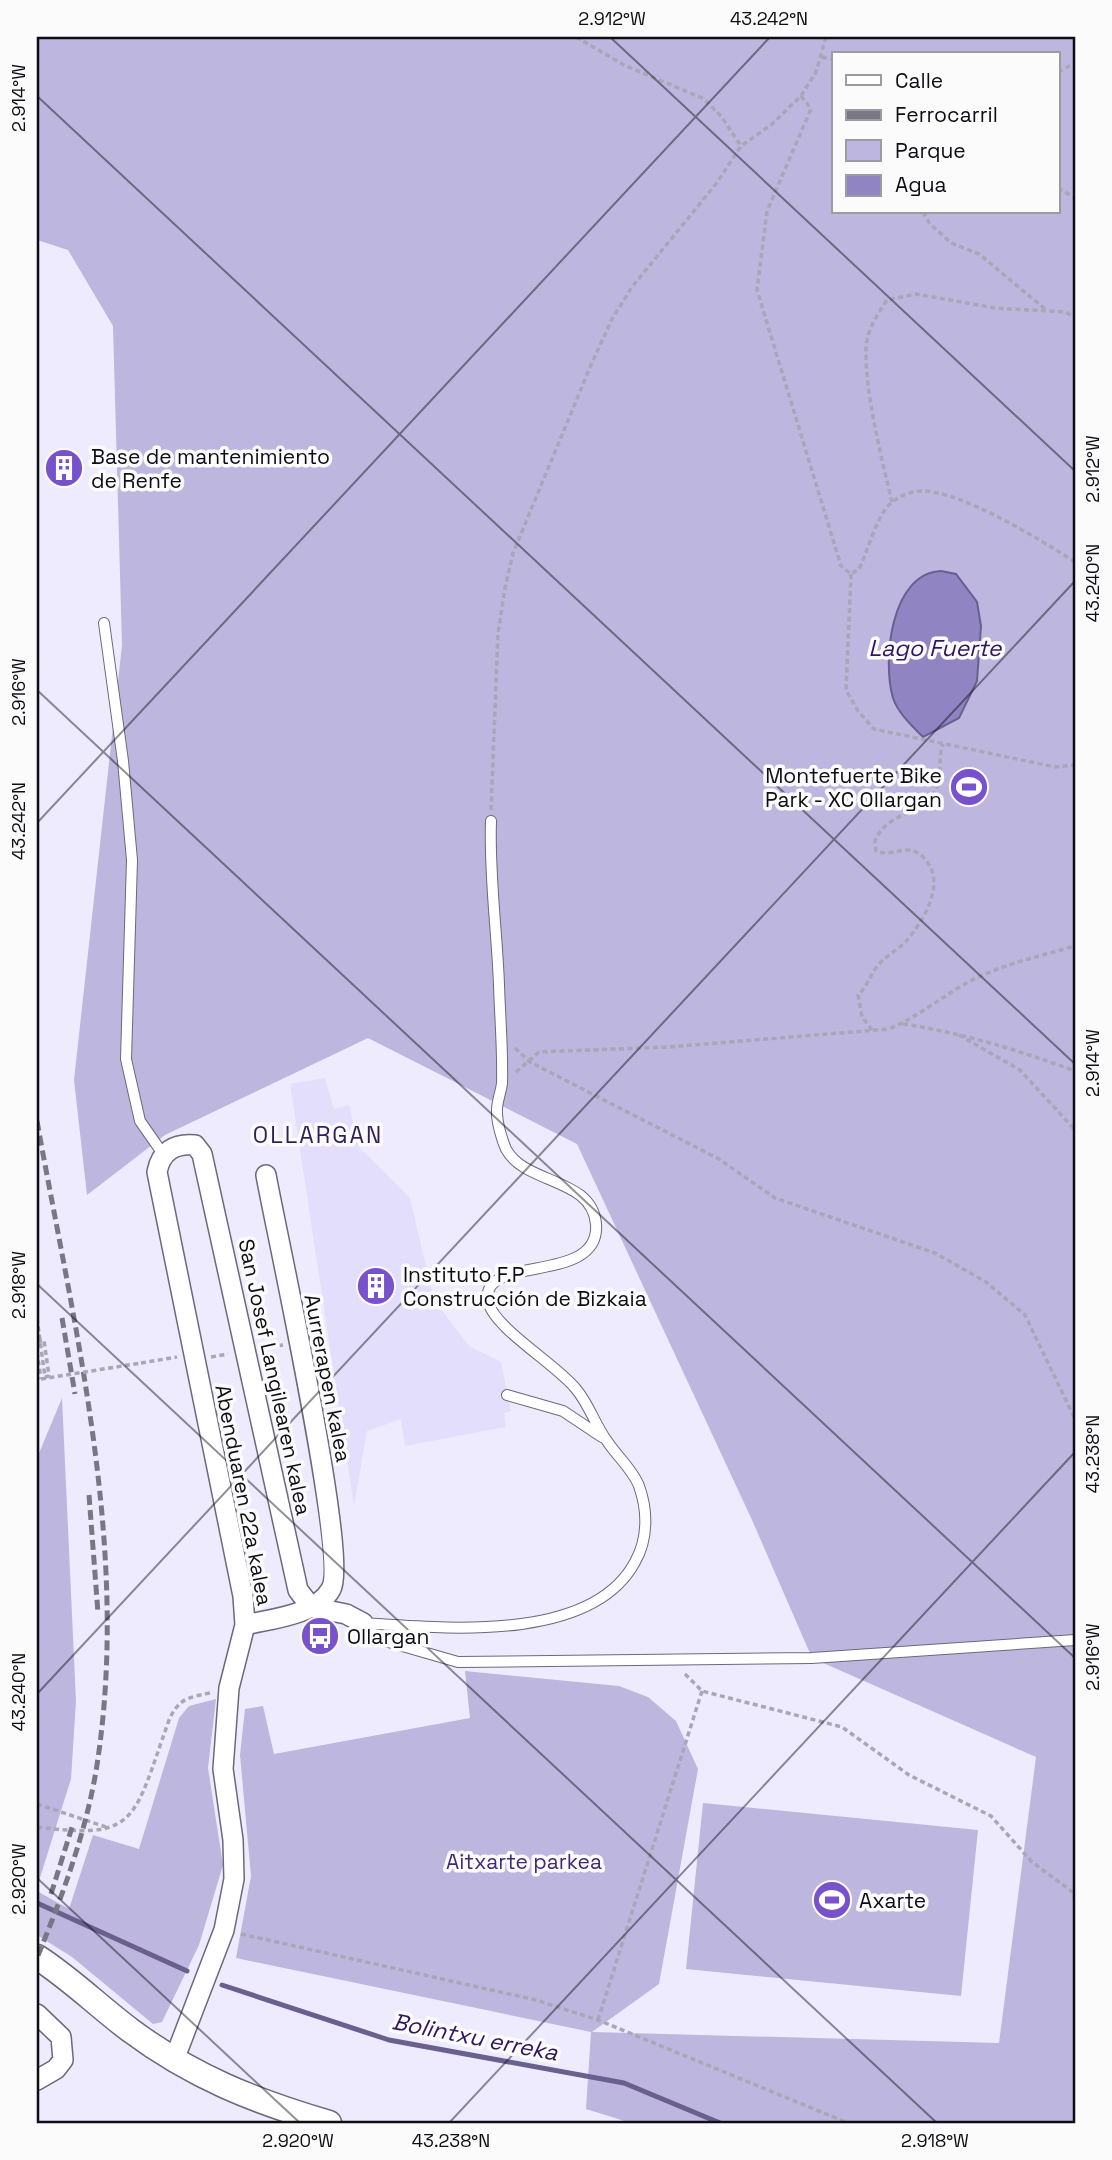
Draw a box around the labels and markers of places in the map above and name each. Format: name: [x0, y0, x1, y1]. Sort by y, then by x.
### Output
place label: Base de mantenimiento de Renfe: [91, 443, 330, 494]
building icon: Base de mantenimiento de Renfe: [43, 447, 85, 489]
place label: Montefuerte Bike Park - XC Ollargan: [765, 762, 942, 813]
sports icon: Montefuerte Bike Park - XC Ollargan: [948, 766, 990, 808]
place label: Instituto F.P Construcción de Bizkaia: [403, 1261, 647, 1312]
building icon: Instituto F.P Construcción de Bizkaia: [355, 1265, 397, 1307]
bus stop icon: Ollargan: [299, 1615, 341, 1657]
place label: Ollargan: [347, 1623, 429, 1650]
sports icon: Axarte: [811, 1879, 853, 1921]
place label: Axarte: [859, 1887, 926, 1914]

